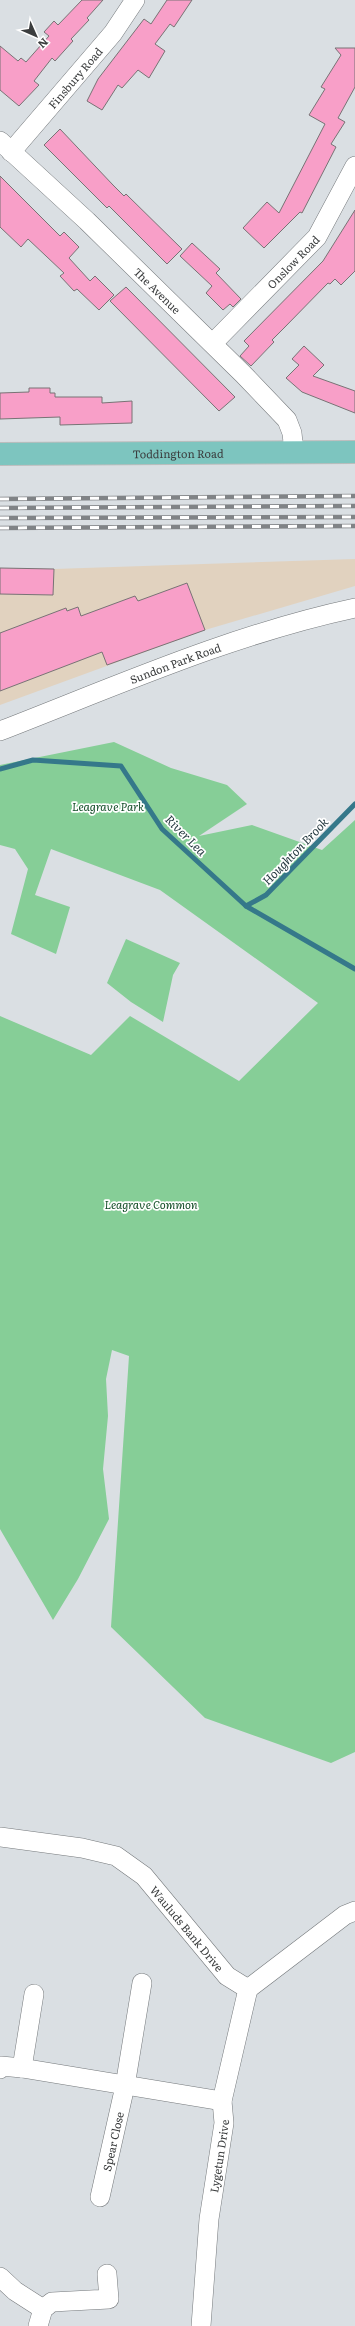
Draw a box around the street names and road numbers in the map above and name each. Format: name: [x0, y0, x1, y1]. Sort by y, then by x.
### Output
street label: Finsbury Road: [44, 43, 106, 112]
street label: Onslow Road: [263, 231, 323, 292]
street label: The Avenue: [130, 263, 185, 317]
street label: Toddington Road: [132, 445, 224, 461]
street label: Sundon Park Road: [127, 639, 223, 687]
street label: Wauluds Bank Drive: [147, 1882, 228, 1975]
street label: Spear Close: [98, 2110, 127, 2173]
street label: Lygetun Drive: [205, 2119, 232, 2194]

